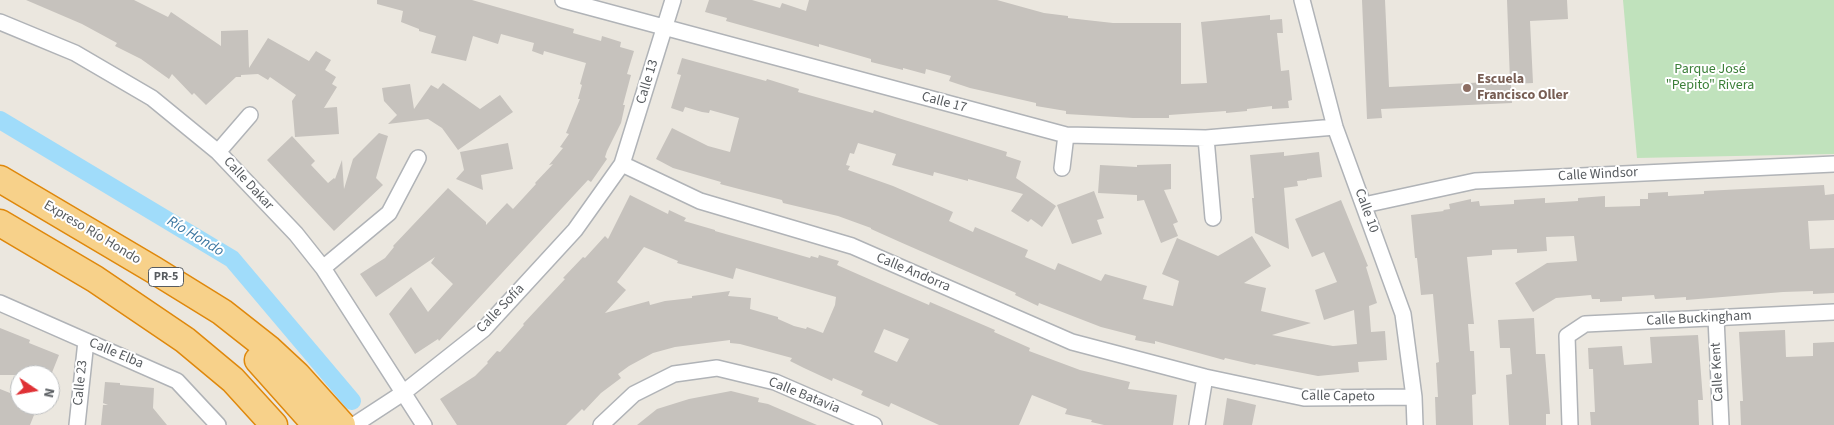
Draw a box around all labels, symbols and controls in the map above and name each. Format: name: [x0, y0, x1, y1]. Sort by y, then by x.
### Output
street label: Calle 13: [633, 58, 663, 106]
park label: Parque José "Pepito" Rivera: [1666, 62, 1754, 94]
place label: Escuela Francisco Oller: [1477, 72, 1568, 104]
marker: Escuela Francisco Oller: [1461, 82, 1473, 94]
street label: Calle 17: [920, 89, 968, 117]
street label: Calle Dakar: [219, 154, 277, 214]
street label: Calle Windsor: [1558, 165, 1638, 185]
street label: Calle 10: [1350, 187, 1382, 235]
street label: Expreso Río Hondo: [40, 197, 144, 269]
water label: Río Hondo: [163, 213, 227, 261]
street label: Calle Andorra: [873, 250, 953, 296]
road number: PR-5: [148, 268, 184, 286]
street label: Calle Sofía: [474, 281, 528, 337]
street label: Calle Buckingham: [1646, 308, 1752, 330]
street label: Calle Elba: [86, 335, 146, 373]
street label: Calle Kent: [1708, 342, 1728, 402]
street label: Calle 23: [70, 359, 92, 407]
north arrow: [10, 365, 60, 415]
street label: Calle Batavia: [766, 374, 842, 418]
text: N: [38, 386, 59, 400]
street label: Calle Capeto: [1301, 388, 1375, 406]

